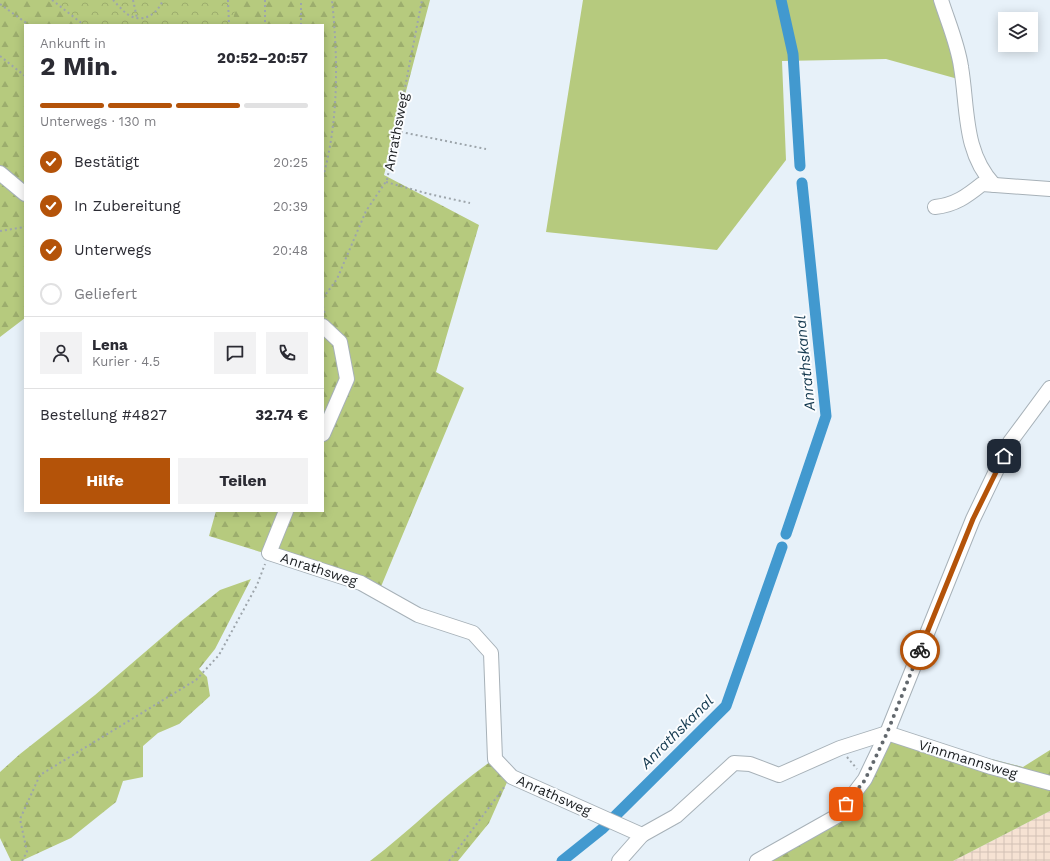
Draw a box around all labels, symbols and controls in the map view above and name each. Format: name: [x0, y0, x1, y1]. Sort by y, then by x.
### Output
map controls: [998, 12, 1038, 52]
button: layers: [998, 12, 1038, 52]
text: Ankunft in: [40, 36, 106, 51]
text: 20:52–20:57: [217, 49, 308, 67]
text: 2 Min.: [40, 51, 118, 81]
street label: Anrathsweg: [381, 91, 412, 173]
text: Unterwegs · 130 m: [40, 114, 156, 129]
icon: check: [40, 151, 62, 173]
text: Bestätigt: [74, 153, 139, 171]
text: 20:25: [273, 155, 308, 170]
icon: check: [40, 195, 62, 217]
text: In Zubereitung: [74, 197, 181, 215]
text: 20:39: [273, 199, 308, 214]
icon: check: [40, 239, 62, 261]
text: Unterwegs: [74, 241, 152, 259]
text: 20:48: [273, 243, 308, 258]
text: Geliefert: [74, 285, 137, 303]
water label: Anrathskanal: [791, 314, 819, 413]
button: person: [40, 332, 82, 374]
button: chat: [214, 332, 256, 374]
button: phone: [266, 332, 308, 374]
text: Lena: [92, 336, 128, 354]
text: Kurier · 4.5: [92, 354, 160, 369]
text: Bestellung #4827: [40, 406, 167, 424]
text: 32.74 €: [255, 406, 308, 424]
pin: [987, 439, 1021, 473]
icon: home: [993, 445, 1015, 467]
button: Hilfe: [40, 458, 170, 504]
button: Teilen: [178, 458, 308, 504]
street label: Anrathsweg: [279, 549, 360, 589]
courier: [900, 630, 940, 670]
icon: bike: [909, 639, 931, 661]
water label: Anrathskanal: [636, 691, 718, 773]
street label: Vinnmannsweg: [917, 736, 1020, 782]
street label: Anrathsweg: [514, 772, 594, 819]
pin: [829, 787, 863, 821]
icon: bag: [835, 793, 857, 815]

